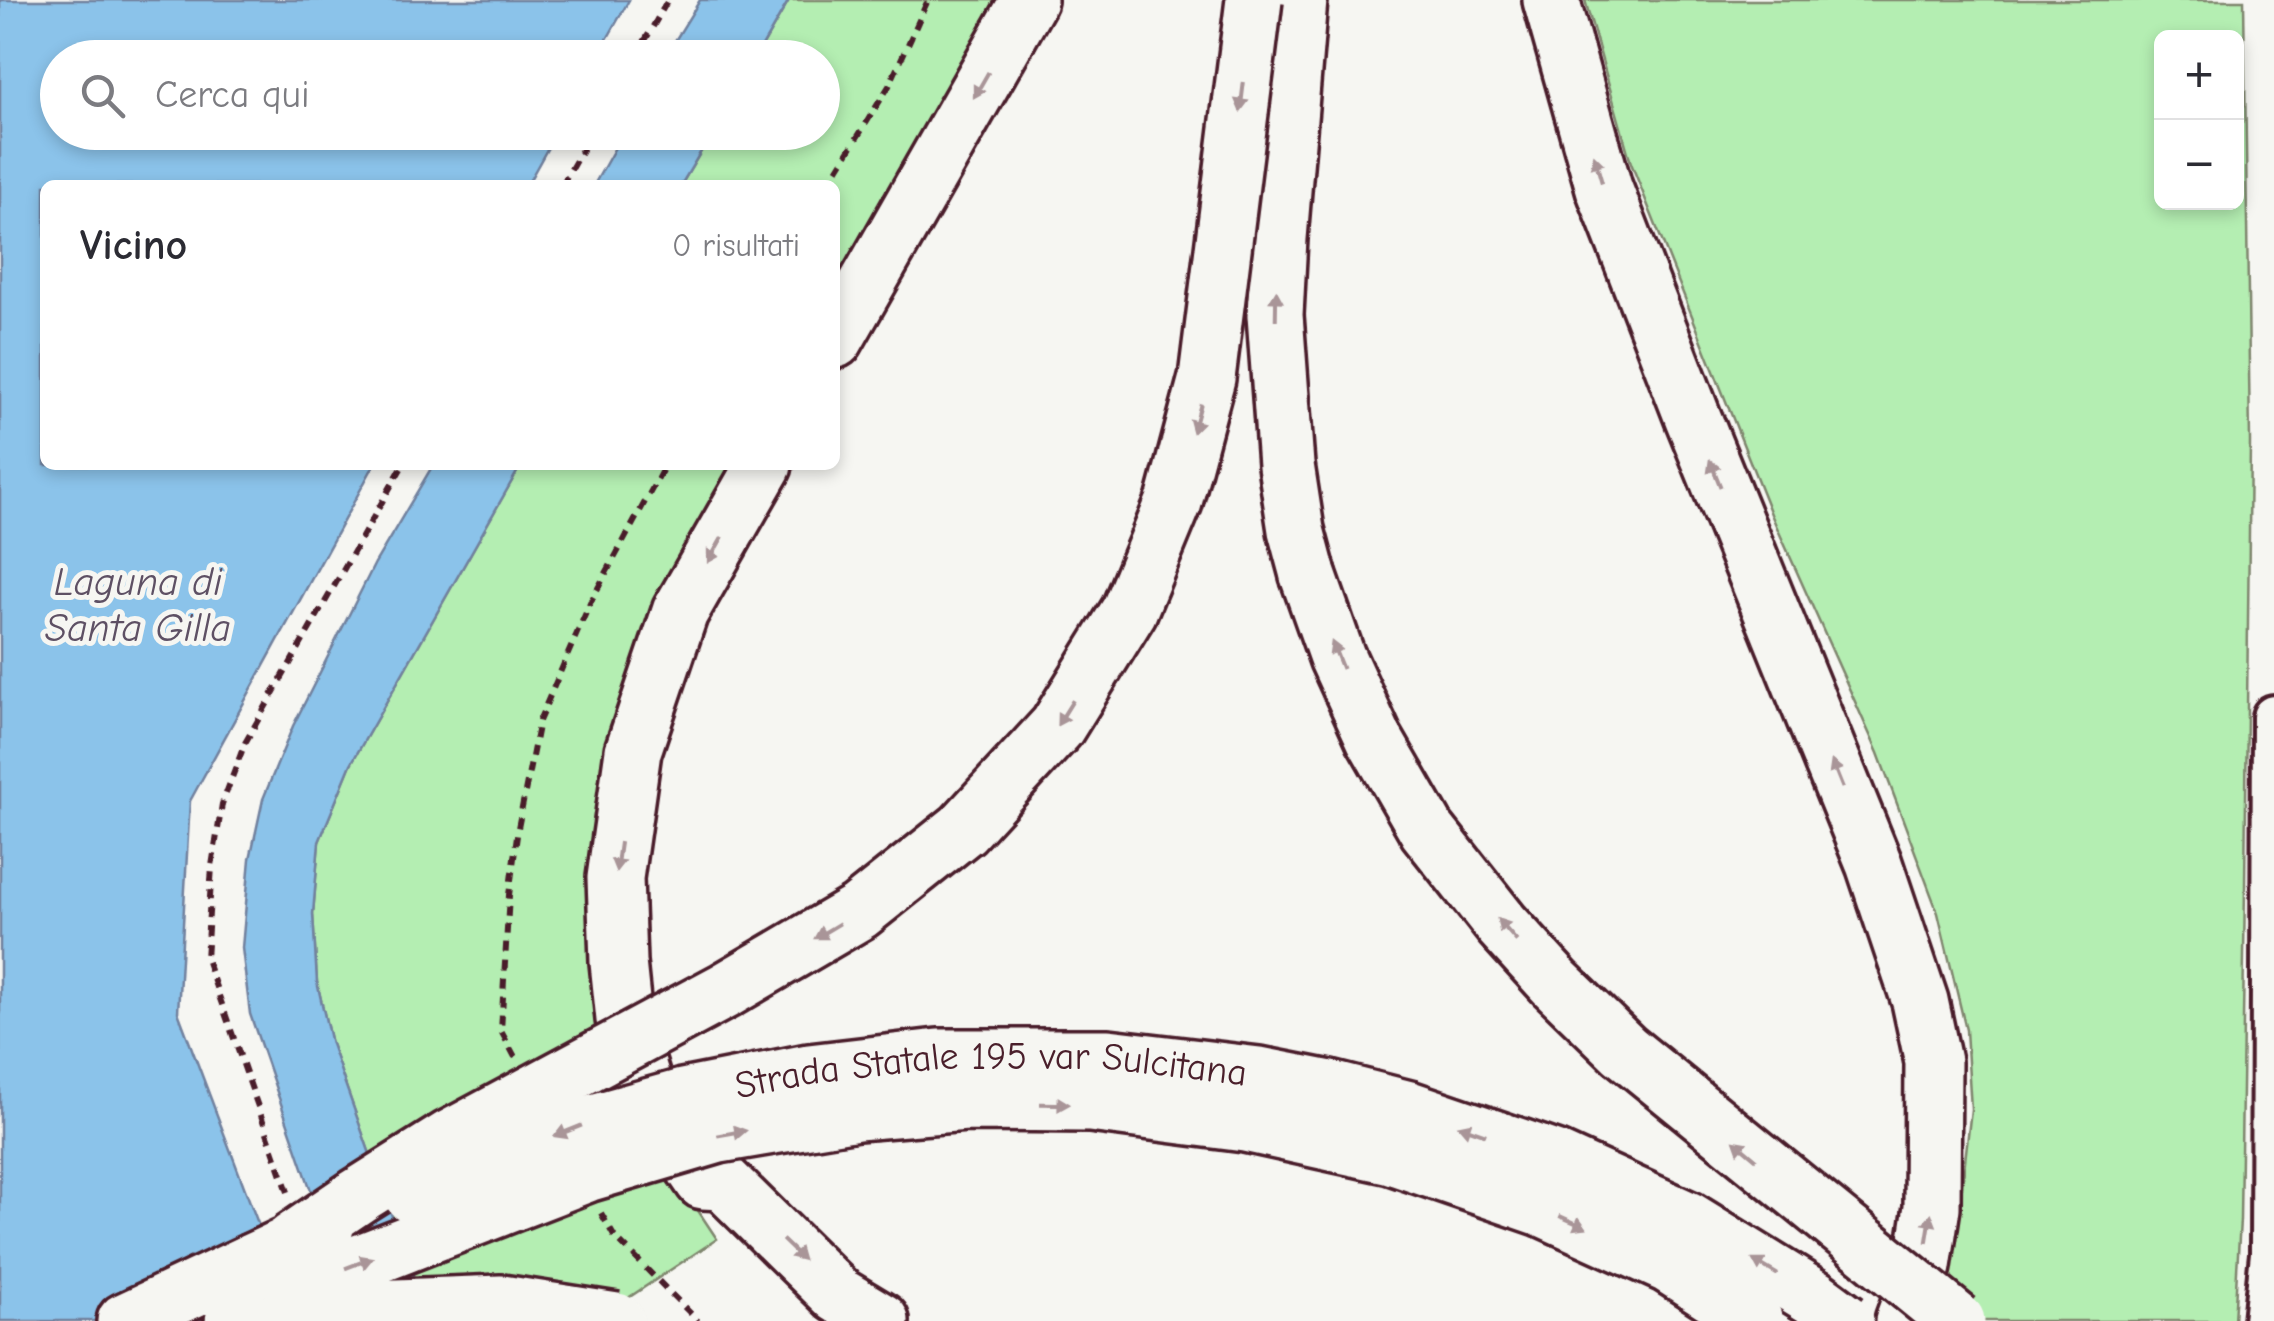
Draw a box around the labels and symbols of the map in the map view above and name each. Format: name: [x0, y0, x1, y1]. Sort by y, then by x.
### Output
one-way arrow: [972, 70, 989, 99]
one-way arrow: [1234, 81, 1250, 113]
one-way arrow: [1590, 153, 1606, 184]
one-way arrow: [1268, 289, 1284, 320]
one-way arrow: [1188, 403, 1204, 434]
one-way arrow: [1706, 457, 1722, 487]
one-way arrow: [707, 535, 724, 564]
water label: Laguna di Santa Gilla: [45, 559, 231, 651]
one-way arrow: [1329, 640, 1345, 670]
one-way arrow: [1057, 699, 1075, 727]
one-way arrow: [1829, 758, 1845, 788]
one-way arrow: [609, 841, 625, 873]
one-way arrow: [1496, 918, 1519, 942]
one-way arrow: [813, 921, 841, 939]
street label: Strada Statale 195 var Sulcitana: [731, 1034, 1250, 1108]
one-way arrow: [1039, 1096, 1071, 1112]
one-way arrow: [1456, 1122, 1486, 1137]
one-way arrow: [553, 1124, 583, 1139]
one-way arrow: [717, 1125, 748, 1140]
one-way arrow: [1733, 1140, 1758, 1161]
one-way arrow: [1921, 1211, 1937, 1243]
one-way arrow: [1559, 1214, 1588, 1231]
one-way arrow: [780, 1238, 804, 1262]
one-way arrow: [345, 1254, 375, 1270]
one-way arrow: [1751, 1259, 1779, 1276]

